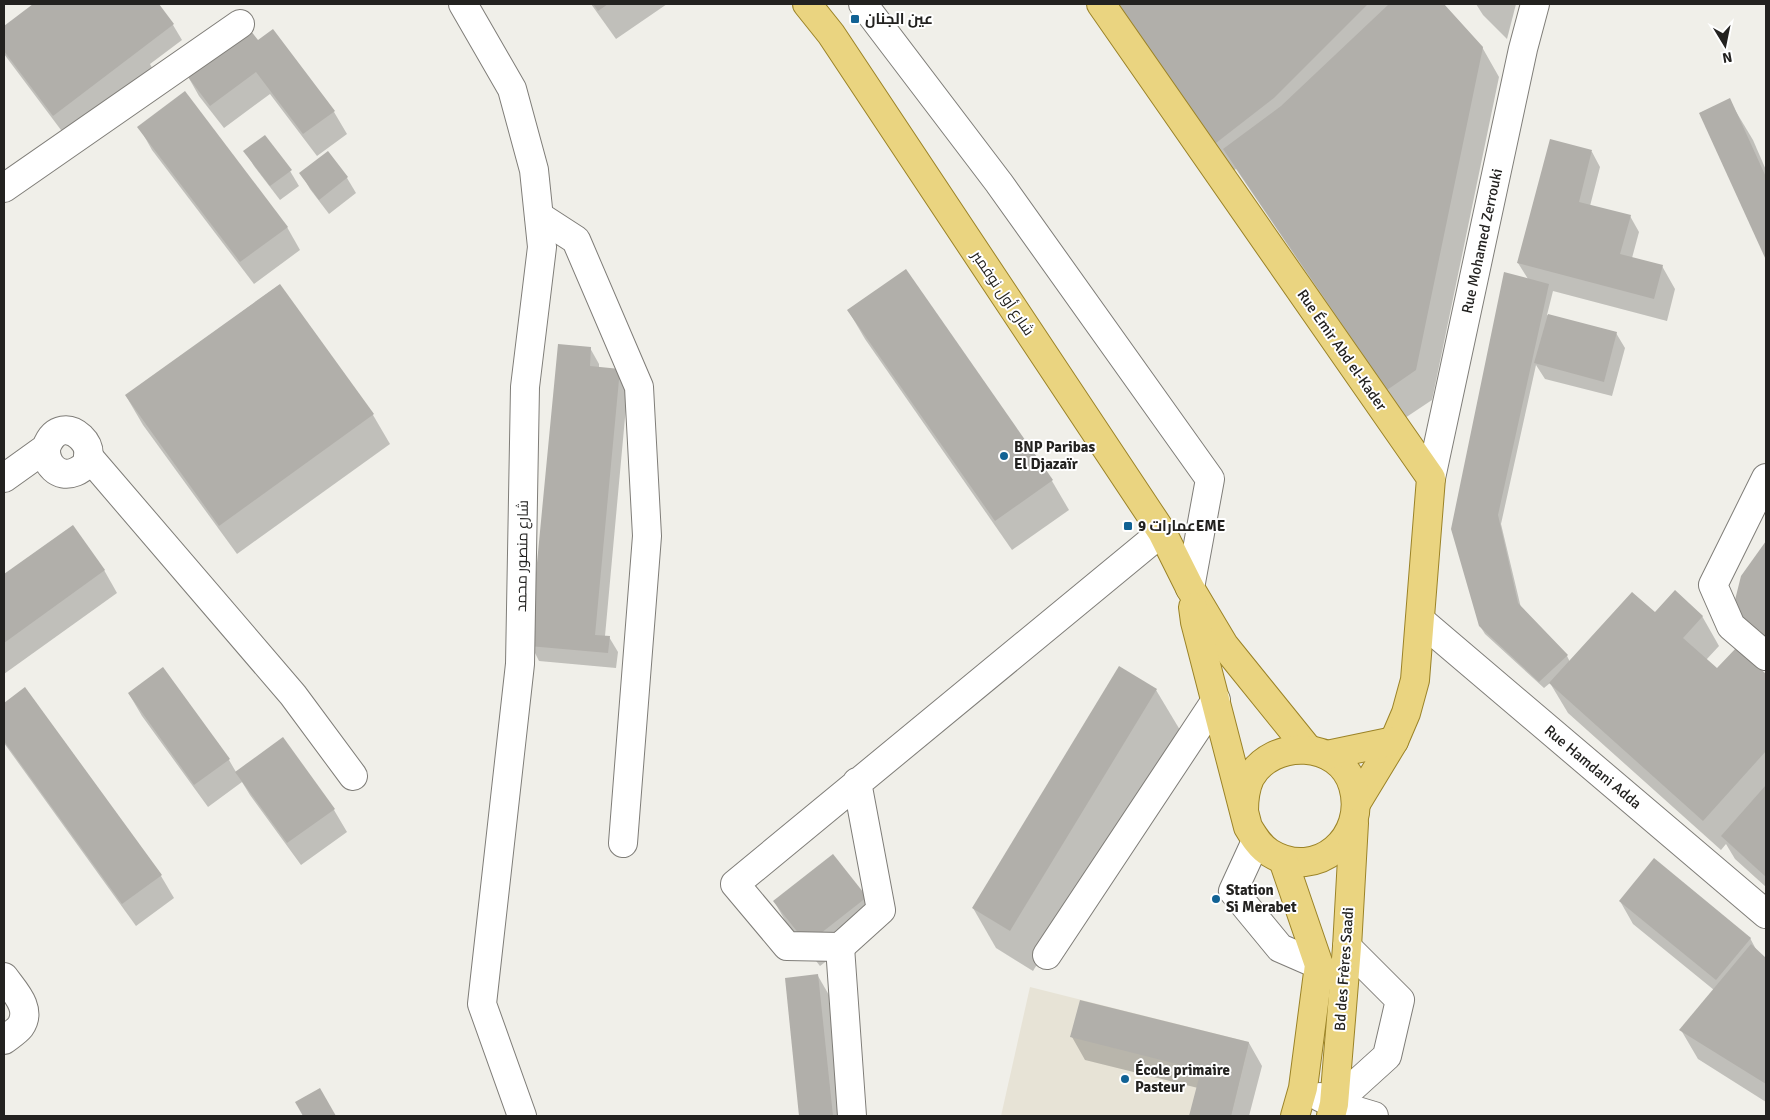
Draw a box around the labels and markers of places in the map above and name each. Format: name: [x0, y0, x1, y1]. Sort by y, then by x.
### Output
place label: عين الجنان: [865, 10, 933, 28]
marker: عين الجنان: [849, 13, 861, 25]
place label: BNP Paribas El Djazaïr: [1014, 438, 1095, 473]
marker: BNP Paribas El Djazaïr: [998, 450, 1010, 462]
place label: عمارات 9EME: [1138, 517, 1226, 535]
marker: عمارات 9EME: [1122, 520, 1134, 532]
place label: Station Si Merabet: [1226, 881, 1297, 916]
marker: Station Si Merabet: [1210, 893, 1222, 905]
place label: École primaire Pasteur: [1135, 1060, 1230, 1096]
marker: École primaire Pasteur: [1119, 1073, 1131, 1085]

